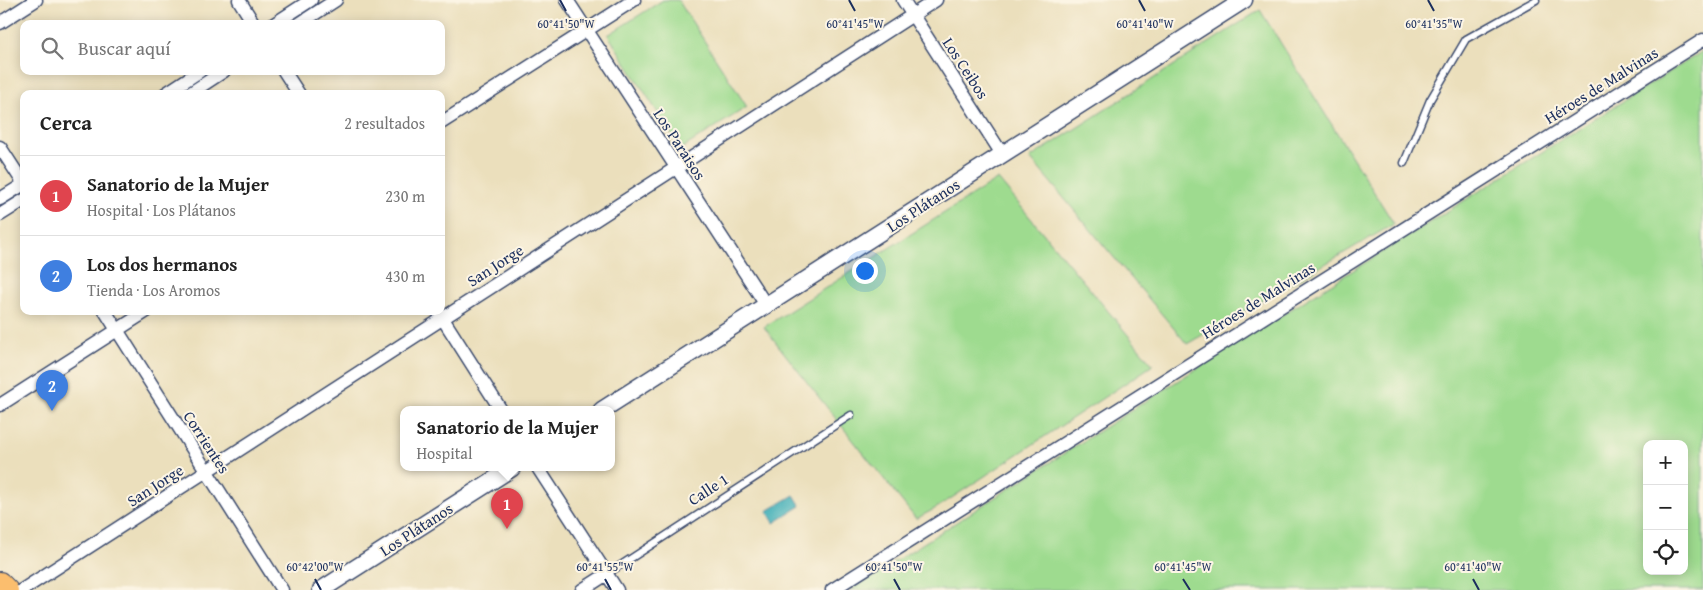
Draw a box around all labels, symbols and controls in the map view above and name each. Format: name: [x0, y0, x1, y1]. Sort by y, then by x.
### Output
text: 60°41'50"W: [537, 15, 596, 32]
text: 60°41'45"W: [826, 15, 885, 32]
text: 60°41'40"W: [1116, 15, 1175, 32]
text: 60°41'35"W: [1405, 15, 1464, 32]
search box: [20, 20, 445, 75]
street label: Los Ceibos: [937, 32, 995, 104]
icon: search: [38, 34, 66, 62]
text: Buscar aquí: [78, 34, 171, 62]
street label: Héroes de Malvinas: [1539, 40, 1663, 130]
street label: Los Paraisos: [648, 103, 712, 185]
text: Cerca: [40, 107, 92, 138]
text: 2 resultados: [344, 111, 425, 135]
text: Sanatorio de la Mujer: [87, 170, 269, 198]
street label: Los Plátanos: [882, 172, 964, 238]
text: 1: [52, 184, 60, 208]
text: 230 m: [385, 184, 425, 208]
text: Hospital · Los Plátanos: [87, 198, 236, 222]
street label: San Jorge: [462, 238, 528, 292]
text: Los dos hermanos: [87, 250, 238, 278]
street label: Héroes de Malvinas: [1196, 255, 1320, 345]
your location: [852, 258, 878, 284]
text: 2: [52, 264, 60, 288]
text: 430 m: [385, 264, 425, 288]
text: Tienda · Los Aromos: [87, 278, 220, 302]
pin: 2: [36, 370, 68, 411]
street label: Corrientes: [178, 406, 236, 478]
popup: [400, 406, 615, 471]
text: Sanatorio de la Mujer: [416, 413, 599, 441]
map controls: [1643, 440, 1688, 575]
button: +: [1643, 440, 1688, 485]
text: Hospital: [416, 441, 472, 465]
street label: San Jorge: [122, 458, 188, 512]
street label: Calle 1: [683, 467, 733, 511]
button: −: [1643, 485, 1688, 530]
pin: 1: [491, 488, 523, 529]
street label: Los Plátanos: [375, 496, 457, 562]
button: locate: [1643, 530, 1688, 575]
text: 60°42'00"W: [286, 558, 345, 575]
text: 60°41'55"W: [576, 558, 635, 575]
text: 60°41'50"W: [865, 558, 924, 575]
text: 60°41'45"W: [1154, 558, 1213, 575]
text: 60°41'40"W: [1444, 558, 1503, 575]

